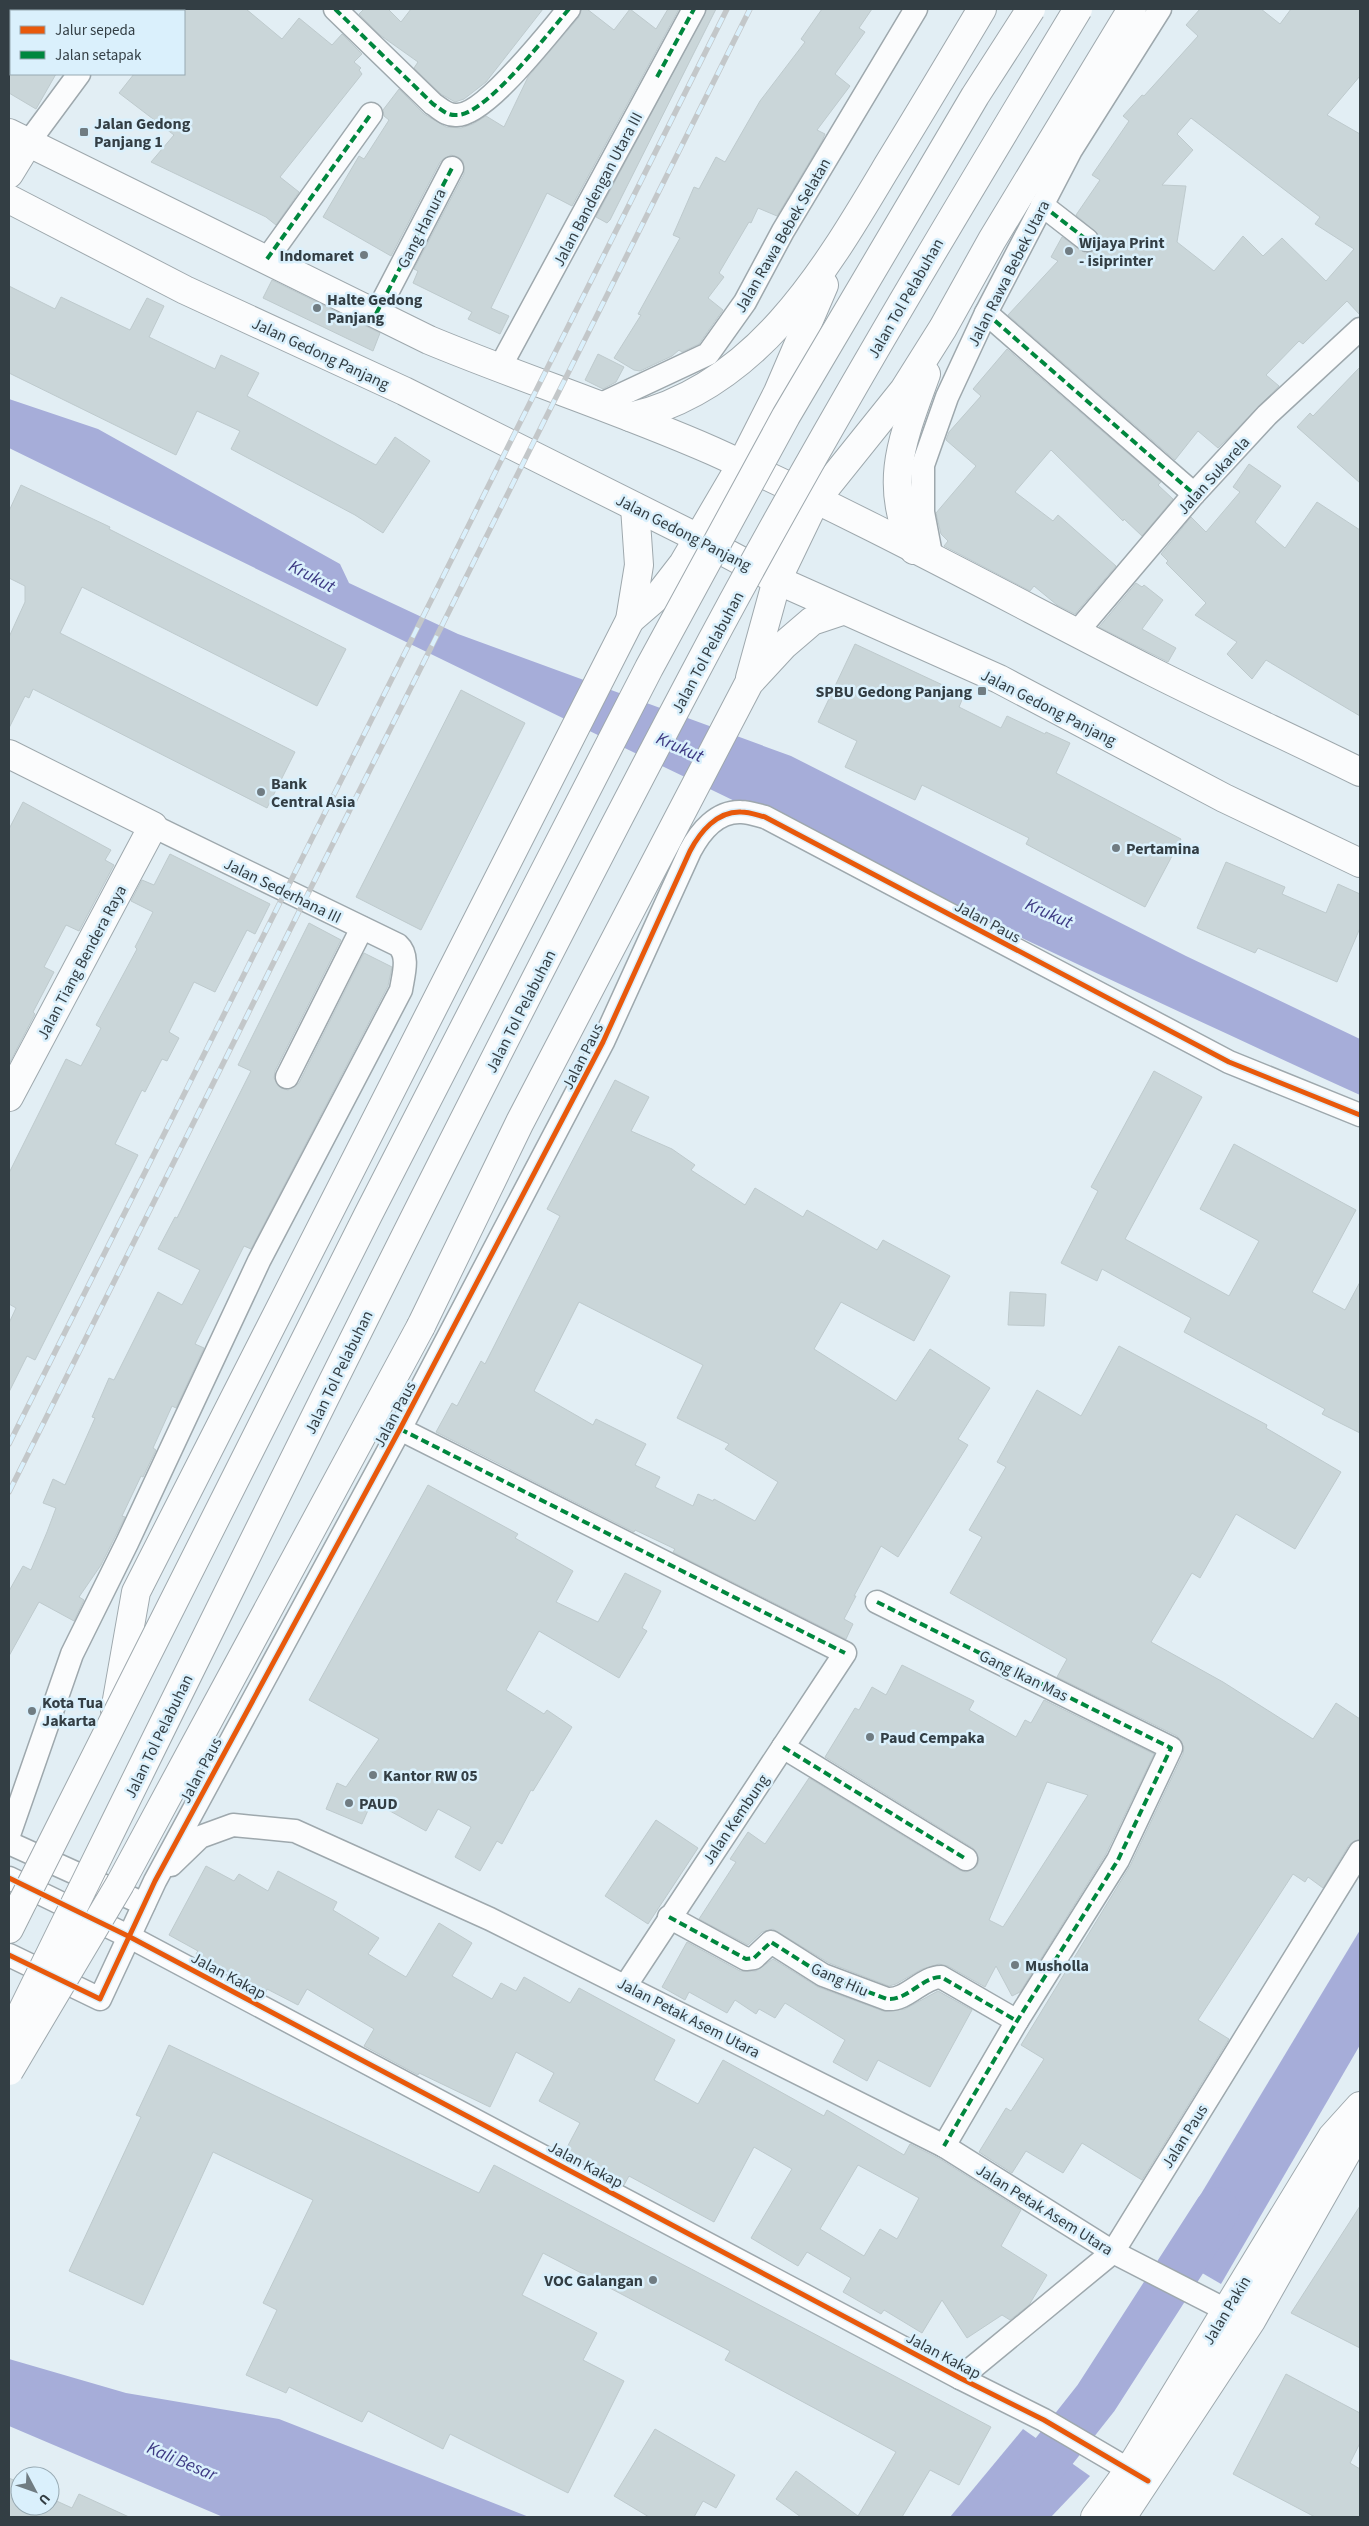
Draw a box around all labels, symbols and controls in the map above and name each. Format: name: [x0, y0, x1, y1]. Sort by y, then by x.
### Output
legend: [10, 10, 185, 75]
text: Jalur sepeda: [55, 20, 135, 41]
text: Jalan setapak: [55, 45, 142, 66]
street label: Jalan Bandengan Utara III: [548, 108, 648, 271]
place label: Jalan Gedong Panjang 1: [94, 113, 191, 153]
marker: Jalan Gedong Panjang 1: [78, 126, 90, 138]
street label: Jalan Rawa Bebek Selatan: [730, 154, 836, 317]
street label: Gang Hanura: [392, 185, 451, 272]
street label: Jalan Rawa Bebek Utara: [962, 197, 1055, 350]
place label: Wijaya Print - isiprinter: [1079, 232, 1165, 272]
street label: Jalan Tol Pelabuhan: [863, 234, 949, 363]
place label: Indomaret: [279, 245, 354, 267]
marker: Wijaya Print - isiprinter: [1063, 245, 1075, 257]
marker: Indomaret: [358, 249, 370, 261]
place label: Halte Gedong Panjang: [327, 289, 423, 329]
marker: Halte Gedong Panjang: [311, 302, 323, 314]
street label: Jalan Gedong Panjang: [248, 312, 393, 395]
street label: Jalan Sukarela: [1173, 432, 1255, 520]
street label: Jalan Gedong Panjang: [612, 489, 755, 577]
water label: Krukut: [284, 554, 340, 600]
street label: Jalan Tol Pelabuhan: [666, 588, 749, 717]
street label: Jalan Gedong Panjang: [977, 664, 1120, 752]
place label: SPBU Gedong Panjang: [815, 681, 972, 703]
marker: SPBU Gedong Panjang: [976, 685, 988, 697]
water label: Krukut: [652, 726, 708, 769]
place label: Bank Central Asia: [271, 773, 355, 813]
marker: Bank Central Asia: [255, 786, 267, 798]
place label: Pertamina: [1126, 838, 1200, 860]
marker: Pertamina: [1110, 842, 1122, 854]
street label: Jalan Sederhana III: [220, 853, 345, 929]
street label: Jalan Tiang Bendera Raya: [32, 881, 132, 1044]
water label: Krukut: [1021, 892, 1077, 935]
street label: Jalan Paus: [951, 895, 1025, 949]
street label: Jalan Tol Pelabuhan: [480, 946, 561, 1077]
street label: Jalan Paus: [557, 1019, 609, 1093]
street label: Jalan Tol Pelabuhan: [299, 1307, 378, 1438]
street label: Jalan Paus: [368, 1377, 422, 1451]
street label: Gang Ikan Mas: [975, 1645, 1072, 1707]
street label: Jalan Tol Pelabuhan: [119, 1671, 198, 1802]
place label: Kota Tua Jakarta: [42, 1692, 103, 1732]
marker: Kota Tua Jakarta: [26, 1705, 38, 1717]
place label: Paud Cempaka: [880, 1727, 985, 1749]
marker: Paud Cempaka: [864, 1731, 876, 1743]
street label: Jalan Paus: [174, 1733, 228, 1807]
place label: Kantor RW 05: [383, 1765, 478, 1787]
marker: Kantor RW 05: [367, 1769, 379, 1781]
street label: Jalan Kembung: [697, 1770, 774, 1869]
place label: PAUD: [359, 1793, 398, 1815]
marker: PAUD: [343, 1797, 355, 1809]
street label: Jalan Kakap: [187, 1947, 270, 2005]
place label: Musholla: [1025, 1955, 1089, 1977]
street label: Gang Hiu: [807, 1957, 872, 2002]
marker: Musholla: [1009, 1959, 1021, 1971]
street label: Jalan Petak Asem Utara: [613, 1972, 764, 2063]
street label: Jalan Paus: [1157, 2100, 1213, 2173]
street label: Jalan Kakap: [544, 2136, 627, 2194]
street label: Jalan Petak Asem Utara: [972, 2159, 1117, 2261]
place label: VOC Galangan: [543, 2270, 643, 2292]
street label: Jalan Pakin: [1198, 2272, 1256, 2349]
marker: VOC Galangan: [647, 2274, 659, 2286]
street label: Jalan Kakap: [902, 2327, 985, 2385]
water label: Kali Besar: [143, 2436, 221, 2488]
north arrow: [10, 2466, 60, 2516]
text: U: [33, 2489, 55, 2509]

